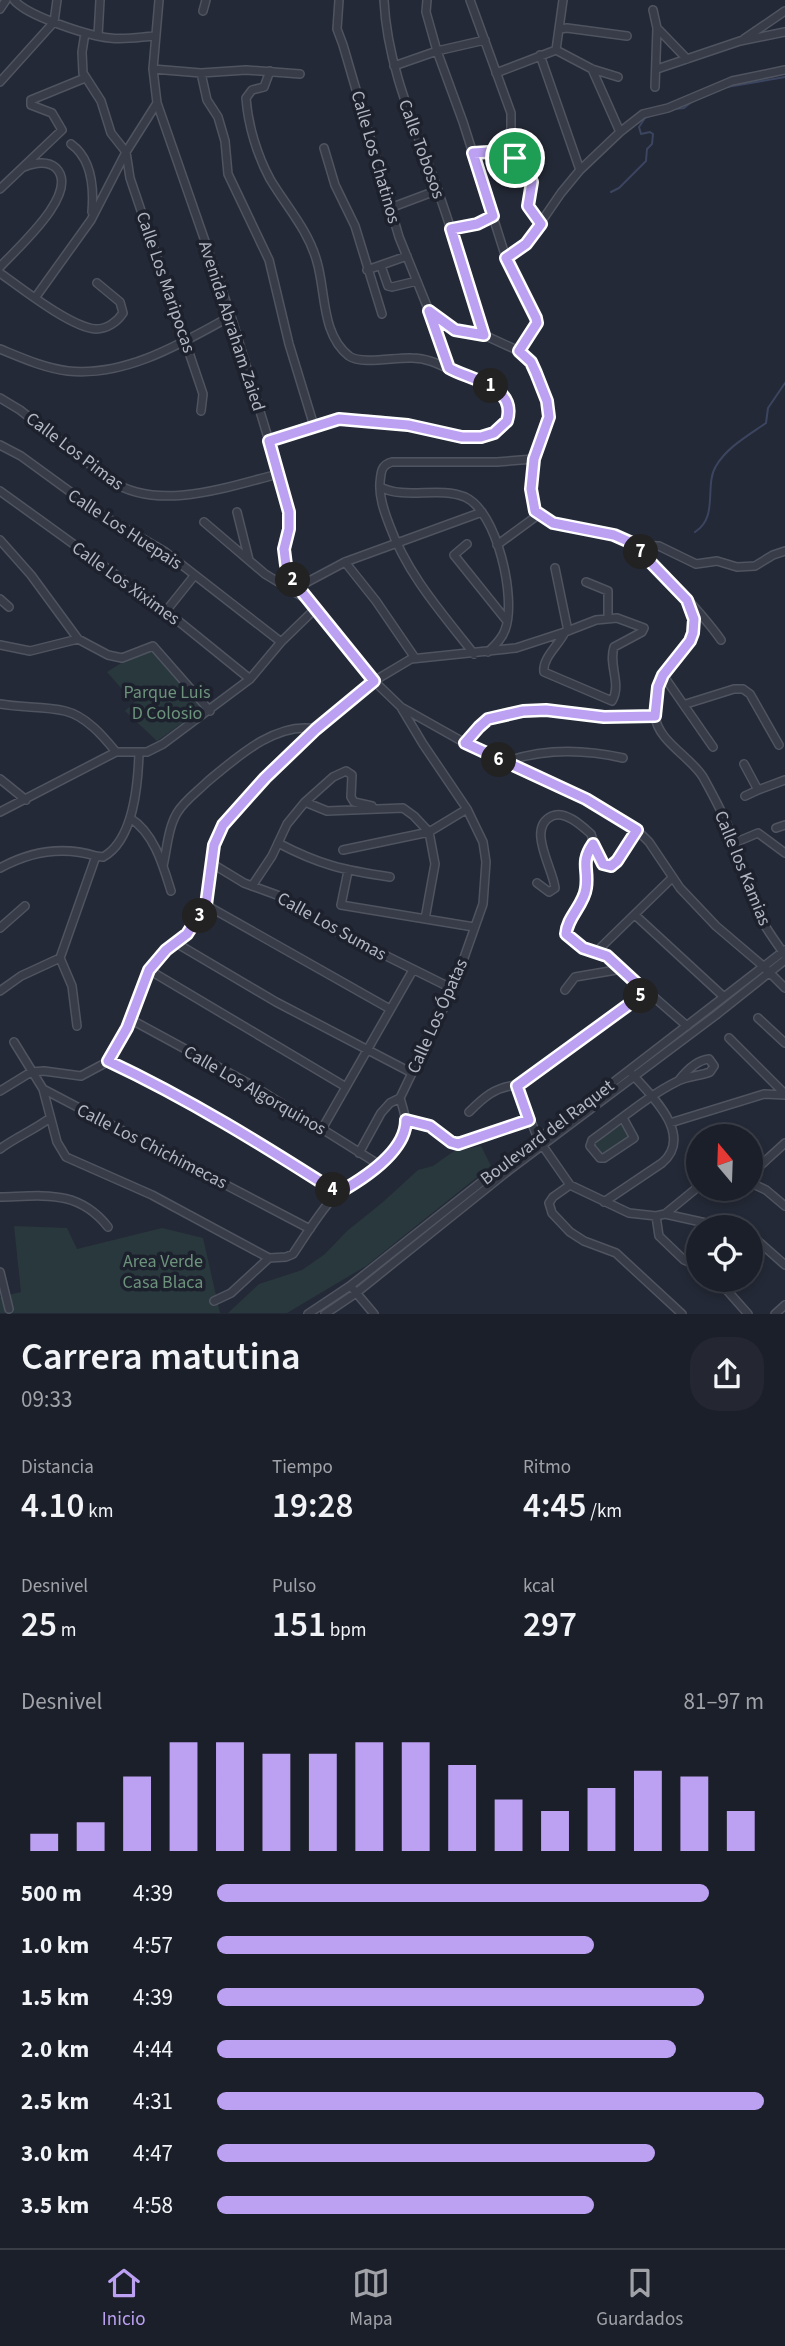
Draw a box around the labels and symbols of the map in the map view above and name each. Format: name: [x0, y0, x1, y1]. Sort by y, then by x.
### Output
street label: Calle Los Chatinos: [345, 88, 406, 226]
street label: Calle Tobosos: [392, 96, 451, 202]
pin: [485, 128, 545, 188]
street label: Calle Los Maripocas: [130, 208, 201, 356]
street label: Avenida Abraham Zaied: [192, 238, 271, 415]
pin: 1: [474, 368, 508, 404]
street label: Calle Los Pimas: [21, 406, 129, 496]
street label: Calle Los Huepais: [63, 483, 187, 576]
pin: 7: [624, 534, 658, 570]
street label: Calle Los Xiximes: [67, 536, 185, 631]
pin: 2: [276, 562, 310, 598]
park label: Parque Luis D Colosio: [123, 680, 211, 726]
pin: 6: [482, 742, 516, 778]
street label: Calle los Kamias: [708, 807, 777, 929]
street label: Calle Los Sumas: [273, 886, 391, 967]
pin: 3: [182, 898, 218, 934]
street label: Calle Los Ópatas: [401, 955, 474, 1078]
pin: 5: [624, 978, 658, 1014]
street label: Calle Los Algorquinos: [179, 1039, 331, 1141]
street label: Boulevard del Raquet: [475, 1074, 619, 1191]
street label: Calle Los Chichimecas: [72, 1098, 231, 1195]
north arrow: [686, 1124, 763, 1200]
pin: 4: [316, 1172, 350, 1208]
park label: Area Verde Casa Blaca: [123, 1249, 203, 1295]

